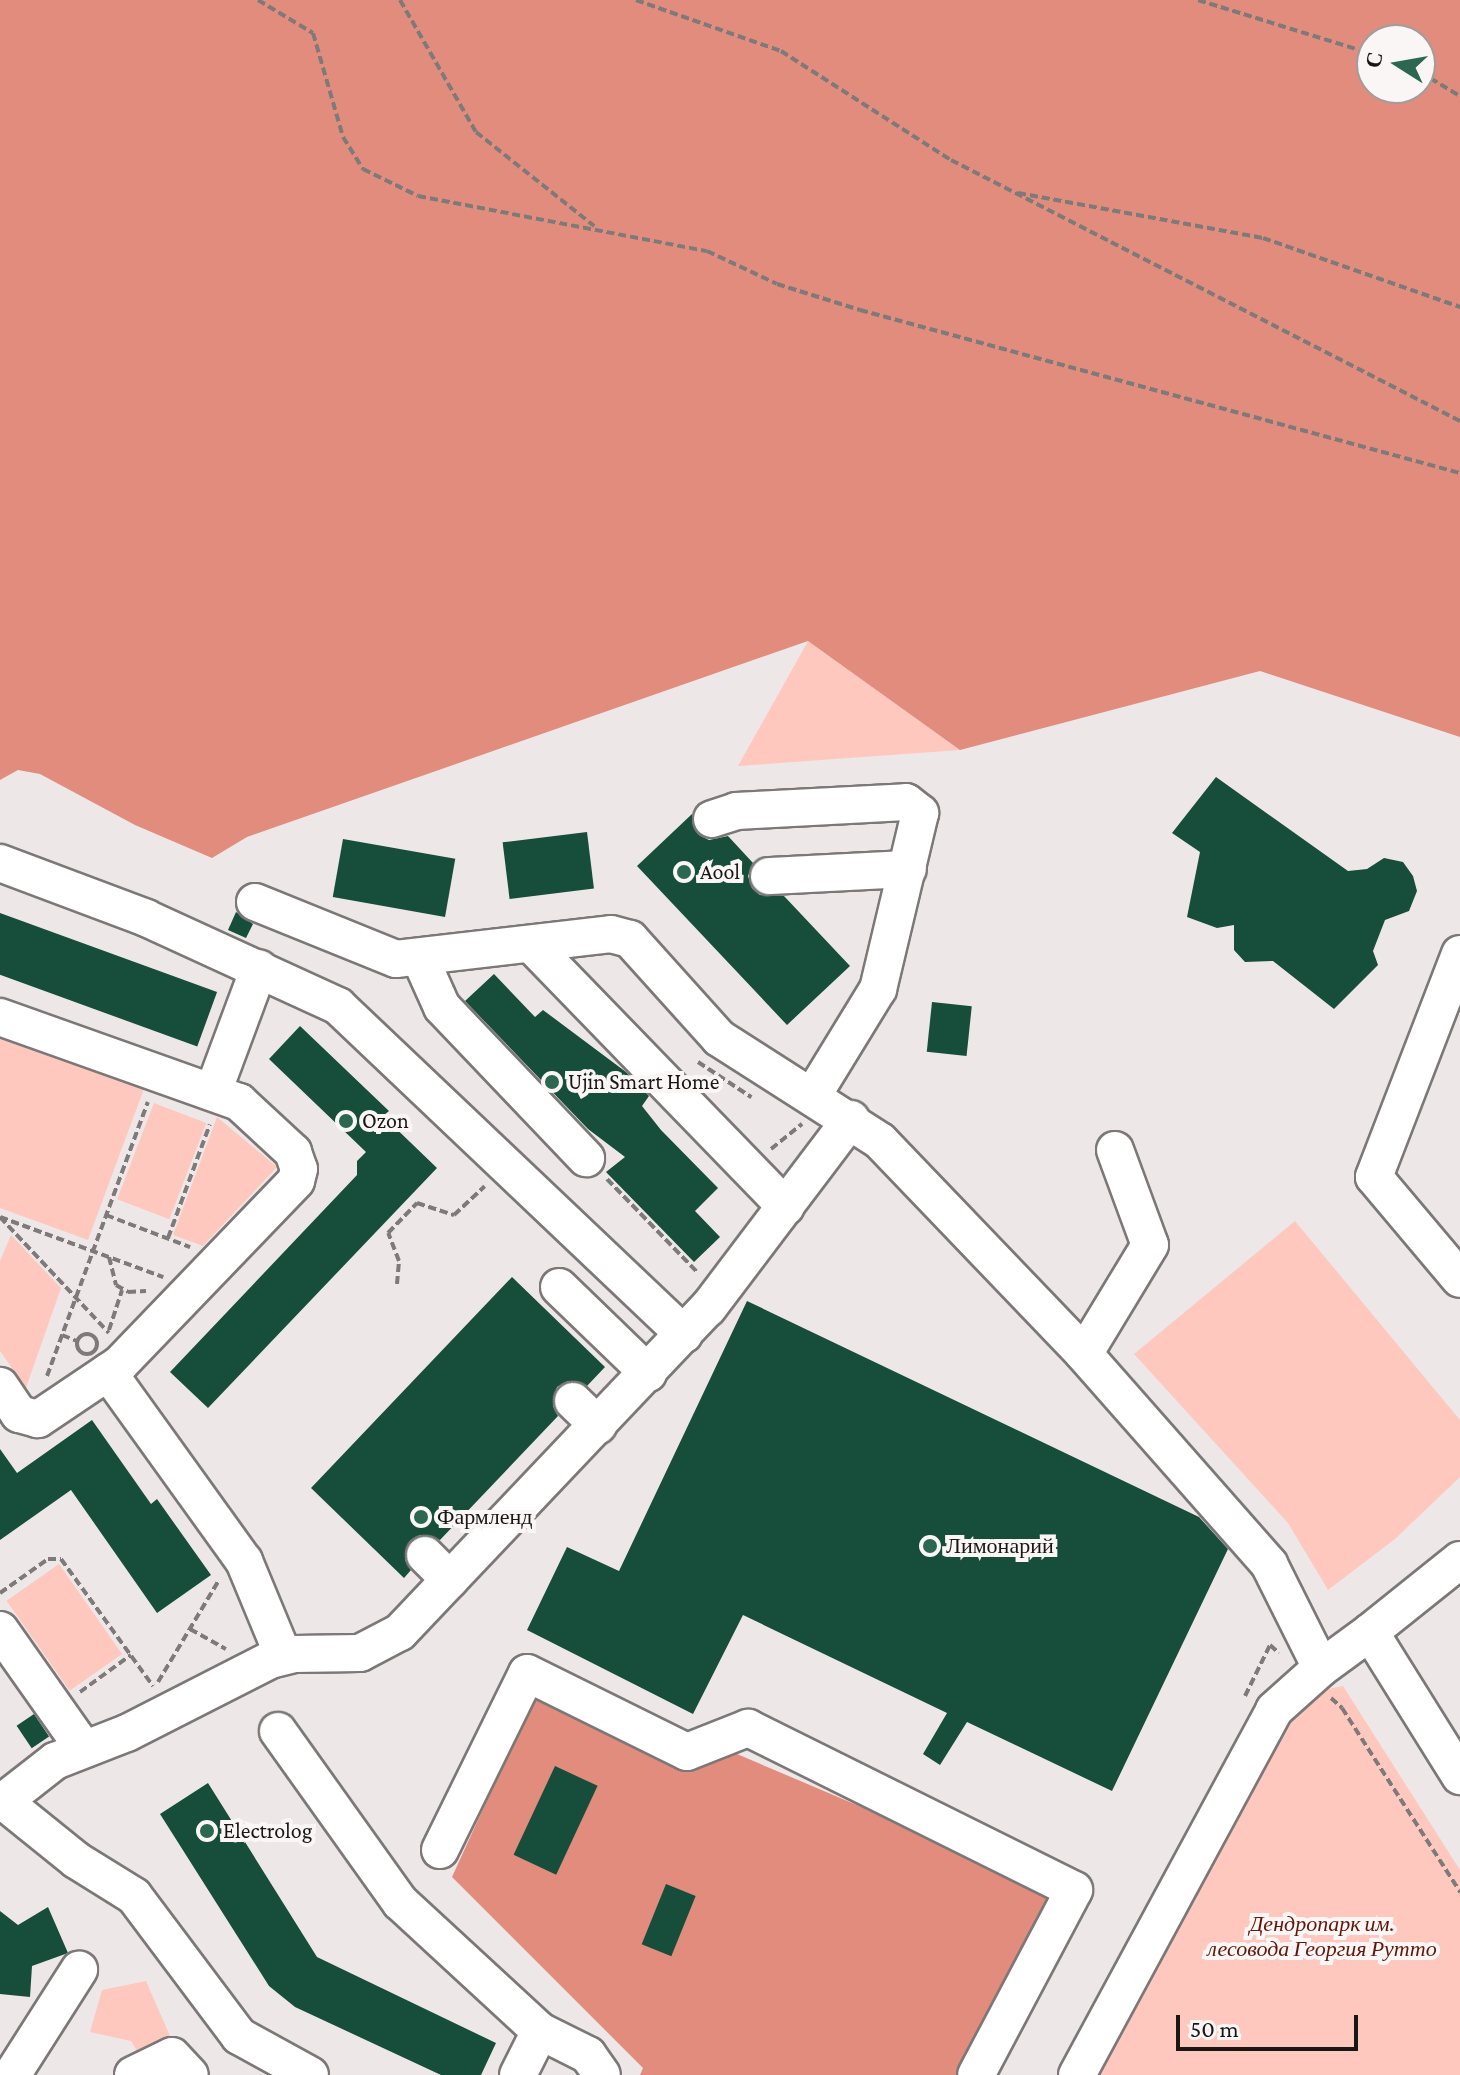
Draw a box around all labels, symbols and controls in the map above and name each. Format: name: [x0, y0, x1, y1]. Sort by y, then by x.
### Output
north arrow: [1356, 24, 1436, 104]
text: С: [1360, 50, 1388, 70]
place label: Aool: [700, 859, 740, 885]
marker: Aool: [675, 863, 693, 881]
place label: Ujin Smart Home: [568, 1069, 719, 1095]
marker: Ujin Smart Home: [543, 1073, 561, 1091]
place label: Ozon: [362, 1108, 409, 1134]
marker: Ozon: [337, 1112, 355, 1130]
place label: Фармленд: [437, 1504, 532, 1530]
marker: Фармленд: [412, 1508, 430, 1526]
place label: Лимонарий: [946, 1533, 1054, 1559]
marker: Лимонарий: [921, 1537, 939, 1555]
place label: Electrolog: [223, 1818, 312, 1844]
marker: Electrolog: [198, 1822, 216, 1840]
park label: Дендропарк им. лесовода Георгия Рутто: [1207, 1910, 1437, 1962]
scale bar: [1180, 1999, 1362, 2049]
text: 50 m: [1190, 2015, 1239, 2042]

